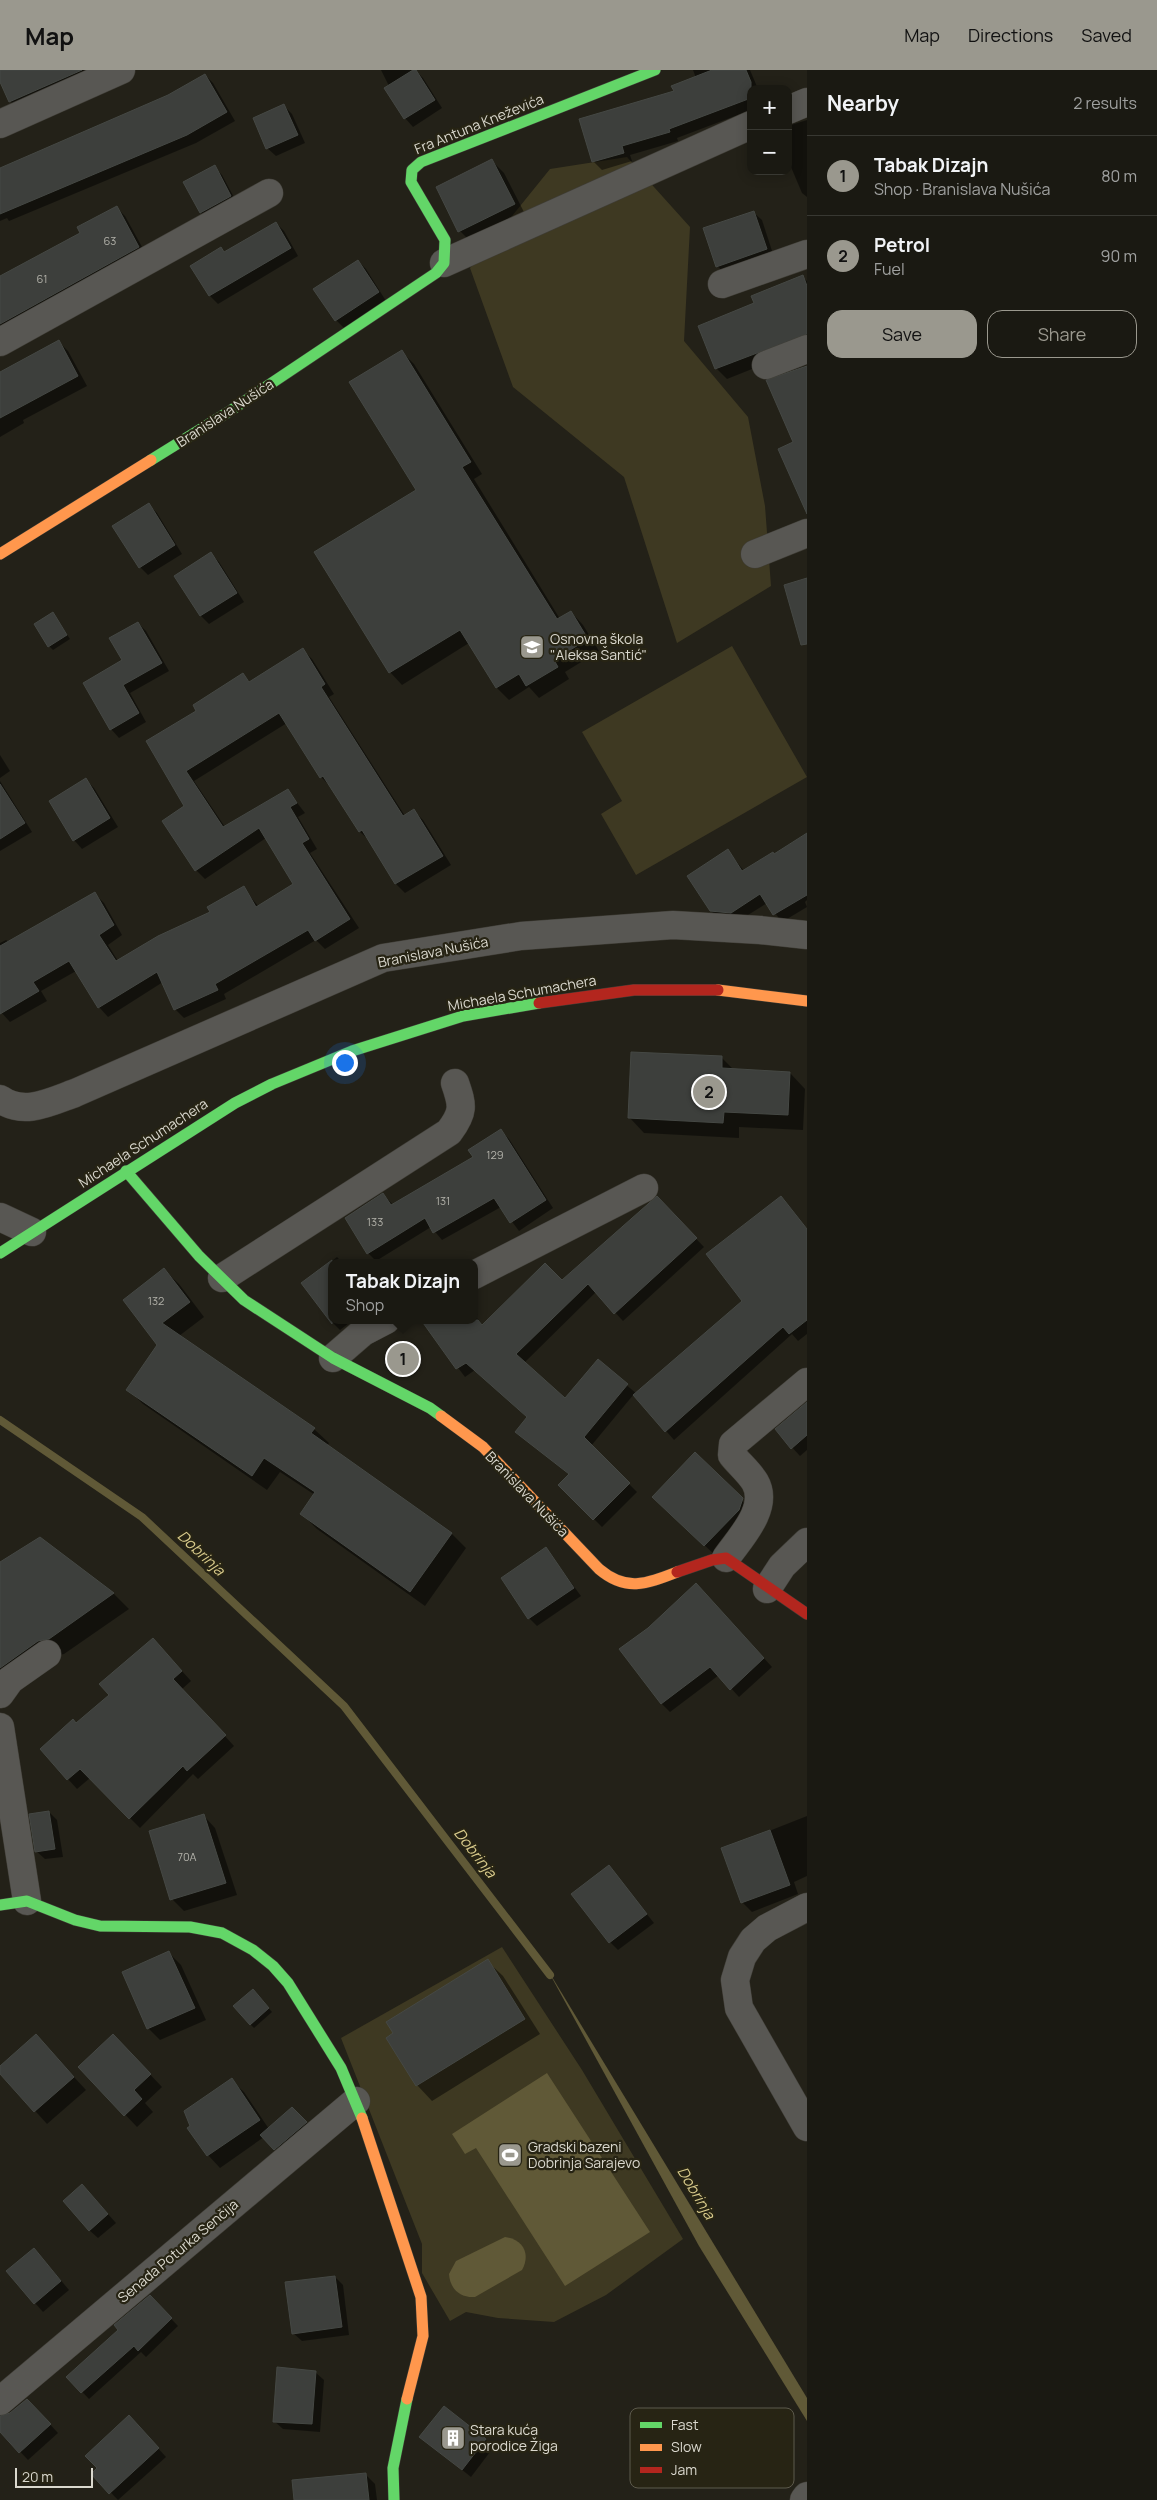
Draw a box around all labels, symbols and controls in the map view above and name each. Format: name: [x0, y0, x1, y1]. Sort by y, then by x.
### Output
text: Map: [25, 19, 74, 52]
text: Map: [904, 23, 940, 47]
text: Directions: [968, 23, 1053, 47]
text: Saved: [1081, 23, 1132, 47]
map controls: [747, 85, 792, 175]
button: +: [747, 85, 792, 130]
street label: Fra Antuna Kneževića: [411, 89, 546, 158]
text: Nearby: [827, 89, 899, 117]
text: 2 results: [1073, 92, 1137, 114]
button: −: [747, 130, 792, 175]
text: Tabak Dizajn: [874, 152, 988, 178]
text: 1: [839, 165, 847, 187]
text: 80 m: [1101, 165, 1137, 187]
text: Shop · Branislava Nušića: [874, 178, 1050, 200]
text: Petrol: [874, 232, 930, 258]
house number: 63: [104, 233, 116, 248]
text: 2: [838, 245, 848, 267]
text: 90 m: [1101, 245, 1137, 267]
text: Fuel: [874, 258, 905, 280]
house number: 61: [37, 271, 47, 286]
button: Save: [827, 310, 977, 358]
button: Share: [987, 310, 1137, 358]
street label: Branislava Nušića: [173, 374, 277, 451]
place label: Osnovna škola "Aleksa Šantić": [550, 629, 647, 664]
school or university icon: Osnovna škola "Aleksa Šantić": [519, 634, 545, 660]
street label: Branislava Nušića: [376, 931, 490, 972]
street label: Michaela Schumachera: [446, 970, 598, 1015]
your location: [332, 1050, 358, 1076]
pin: 2: [693, 1073, 725, 1111]
street label: Michaela Schumachera: [75, 1094, 211, 1191]
house number: 129: [486, 1147, 504, 1162]
house number: 131: [436, 1193, 450, 1208]
house number: 133: [367, 1214, 383, 1229]
popup: [328, 1259, 478, 1324]
text: Tabak Dizajn: [346, 1268, 460, 1294]
house number: 132: [148, 1293, 164, 1308]
text: Shop: [346, 1294, 384, 1316]
pin: 1: [387, 1340, 419, 1378]
street label: Branislava Nušića: [482, 1447, 573, 1541]
water label: Dobrinja: [173, 1525, 230, 1580]
water label: Dobrinja: [449, 1823, 502, 1882]
house number: 70A: [177, 1849, 197, 1864]
place label: Gradski bazeni Dobrinja Sarajevo: [528, 2137, 640, 2172]
sports icon: Gradski bazeni Dobrinja Sarajevo: [497, 2142, 523, 2168]
water label: Dobrinja: [673, 2163, 721, 2223]
street label: Senada Poturka Senčija: [113, 2195, 242, 2307]
legend: [630, 2408, 794, 2488]
text: Fast: [671, 2415, 699, 2434]
place label: Stara kuća porodice Žiga: [470, 2420, 558, 2455]
building icon: Stara kuća porodice Žiga: [440, 2425, 466, 2451]
text: Slow: [671, 2437, 702, 2456]
text: Jam: [671, 2460, 697, 2479]
scale bar: [15, 2465, 92, 2488]
text: 20 m: [22, 2467, 53, 2486]

